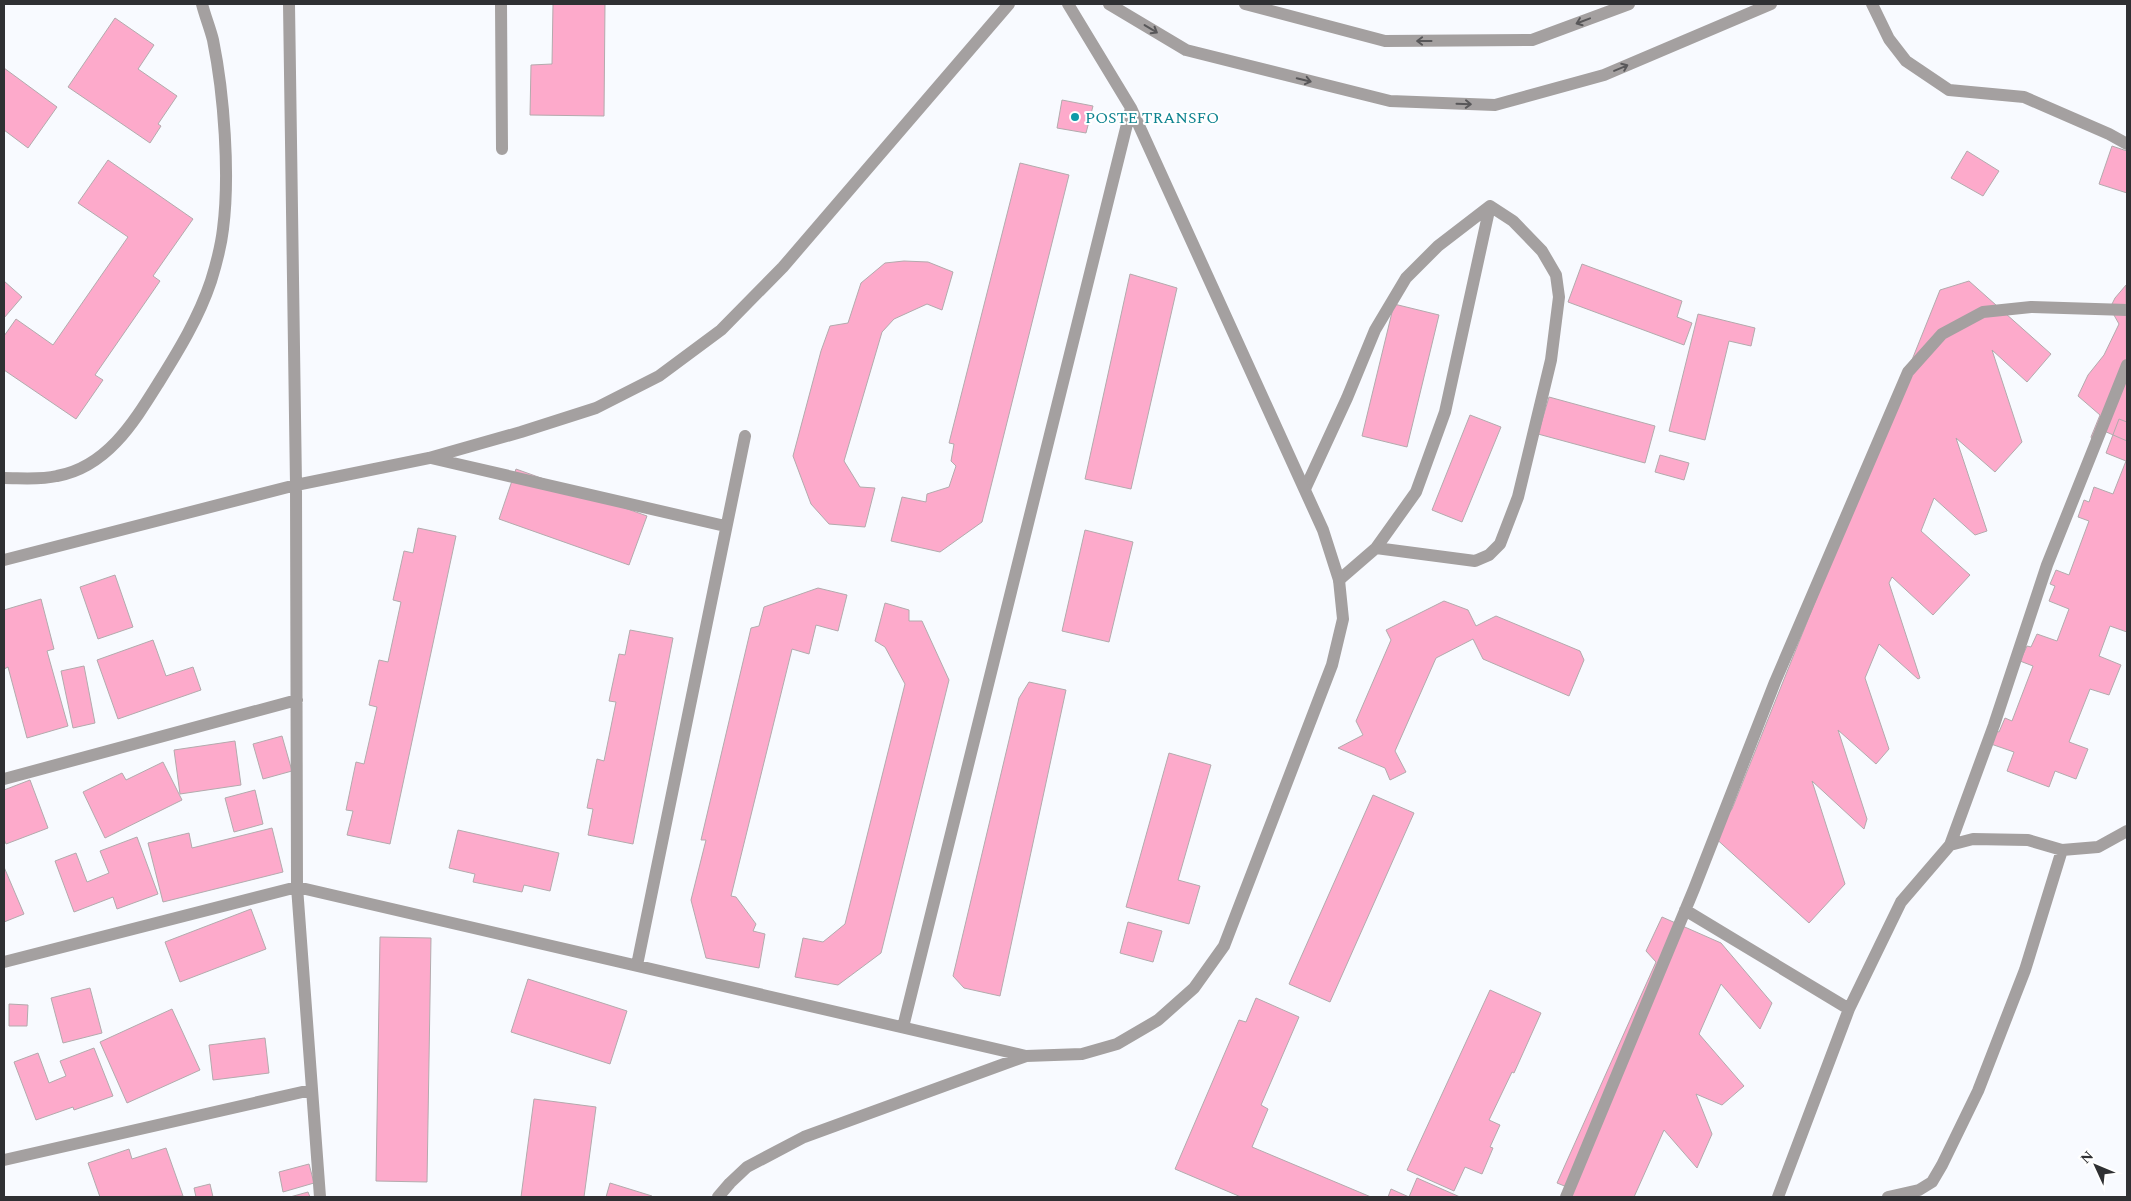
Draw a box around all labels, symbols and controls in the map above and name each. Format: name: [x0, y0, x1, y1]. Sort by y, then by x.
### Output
one-way arrow: [1576, 17, 1591, 26]
one-way arrow: [1144, 24, 1158, 35]
one-way arrow: [1416, 36, 1432, 46]
one-way arrow: [1613, 62, 1628, 72]
one-way arrow: [1295, 76, 1311, 85]
one-way arrow: [1456, 99, 1472, 108]
place label: POSTE TRANSFO: [1085, 106, 1219, 130]
marker: POSTE TRANSFO: [1069, 111, 1081, 123]
north arrow: [2071, 1141, 2121, 1191]
text: N: [2075, 1146, 2099, 1169]

